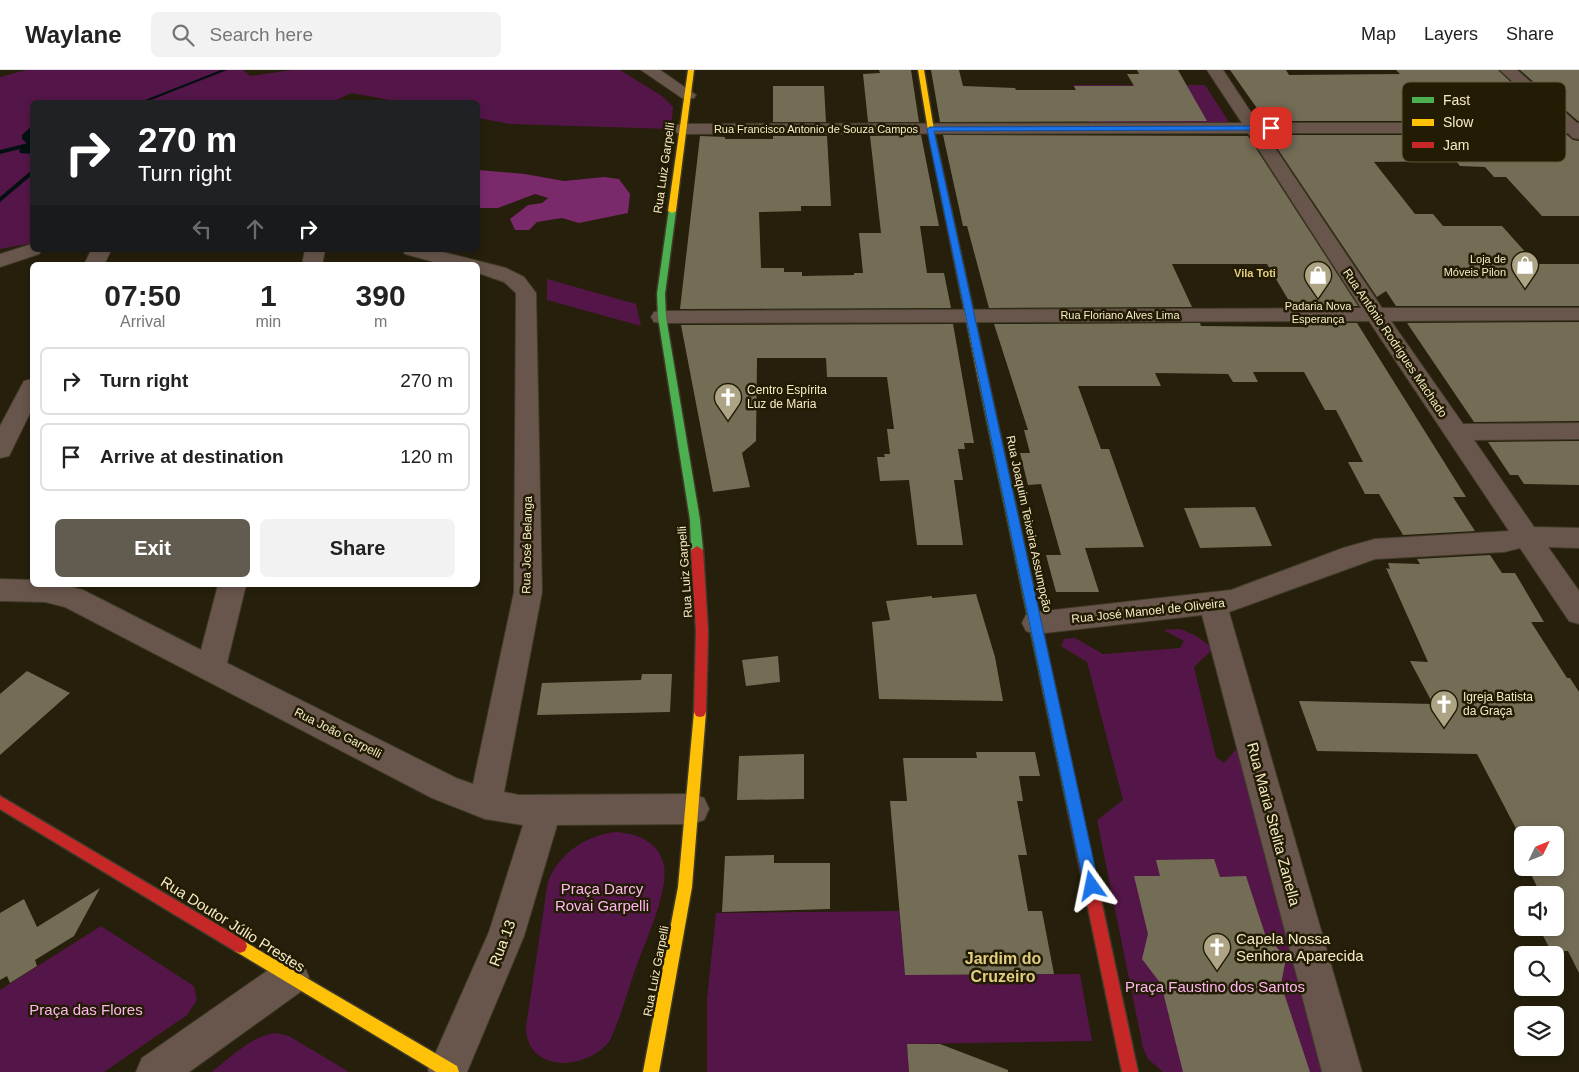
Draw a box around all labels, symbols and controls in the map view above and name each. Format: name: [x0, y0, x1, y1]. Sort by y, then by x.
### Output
search box: [151, 12, 501, 57]
text: Waylane: [25, 21, 121, 48]
icon: search: [169, 21, 197, 49]
text: Search here: [209, 24, 313, 45]
text: Map: [1361, 24, 1396, 44]
text: Layers: [1424, 24, 1478, 44]
text: Share: [1506, 24, 1554, 44]
legend: [1402, 82, 1566, 162]
text: Fast: [1443, 92, 1470, 108]
pin: [1250, 107, 1292, 149]
icon: arrive: [1257, 114, 1285, 142]
text: Slow: [1443, 114, 1474, 130]
icon: right: [55, 120, 120, 185]
text: 270 m: [138, 120, 237, 159]
street label: Rua Luiz Garpelli: [651, 121, 677, 215]
street label: Rua Francisco Antonio de Souza Campos: [714, 123, 919, 135]
text: Jam: [1443, 137, 1469, 153]
text: Turn right: [138, 161, 231, 186]
icon: left: [188, 215, 216, 243]
icon: ahead: [241, 215, 269, 243]
icon: right: [294, 215, 322, 243]
shop icon: Loja de Móveis Pilon: [1510, 250, 1540, 289]
place label: Loja de Móveis Pilon: [1444, 253, 1506, 278]
shop icon: Padaria Nova Esperança: [1303, 260, 1333, 299]
street label: Rua Antônio Rodrigues Machado: [1340, 266, 1450, 420]
district label: Vila Toti: [1234, 267, 1276, 279]
text: 07:50: [104, 279, 181, 312]
text: 1: [260, 279, 277, 312]
text: 390: [356, 279, 406, 312]
place label: Padaria Nova Esperança: [1285, 300, 1352, 325]
street label: Rua Floriano Alves Lima: [1060, 309, 1180, 321]
text: Arrival: [120, 313, 165, 330]
text: min: [255, 313, 281, 330]
text: m: [374, 313, 387, 330]
icon: right: [57, 367, 85, 395]
text: Turn right: [100, 370, 188, 391]
text: 270 m: [400, 370, 453, 391]
church icon: Centro Espírita Luz de Maria: [713, 382, 743, 421]
place label: Centro Espírita Luz de Maria: [747, 383, 827, 411]
street label: Rua Joaquim Teixeira Assumpção: [1003, 434, 1055, 614]
icon: arrive: [57, 443, 85, 471]
text: Arrive at destination: [100, 446, 284, 467]
text: 120 m: [400, 446, 453, 467]
street label: Rua José Belanga: [519, 496, 535, 594]
button: Exit: [55, 519, 250, 577]
button: Share: [260, 519, 455, 577]
street label: Rua Luiz Garpelli: [675, 526, 695, 618]
street label: Rua José Manoel de Oliveira: [1071, 596, 1226, 626]
church icon: Igreja Batista da Graça: [1429, 689, 1459, 728]
place label: Igreja Batista da Graça: [1463, 690, 1533, 718]
street label: Rua João Garpelli: [292, 705, 384, 761]
street label: Rua Maria Stelita Zanella: [1244, 740, 1304, 908]
north arrow: [1514, 826, 1564, 876]
map controls: [1514, 826, 1564, 1056]
position arrow: [1065, 859, 1117, 911]
street label: Rua Doutor Júlio Prestes: [158, 873, 308, 975]
park label: Praça Darcy Rovai Garpelli: [555, 880, 649, 914]
button: sound: [1514, 886, 1564, 936]
street label: Rua 13: [485, 917, 519, 969]
street label: Rua Luiz Garpelli: [640, 924, 672, 1018]
place label: Capela Nossa Senhora Aparecida: [1236, 930, 1364, 964]
church icon: Capela Nossa Senhora Aparecida: [1202, 932, 1232, 971]
button: search: [1514, 946, 1564, 996]
district label: Jardim do Cruzeiro: [965, 950, 1041, 985]
park label: Praça Faustino dos Santos: [1125, 978, 1305, 995]
park label: Praça das Flores: [29, 1001, 143, 1018]
button: layers: [1514, 1006, 1564, 1056]

